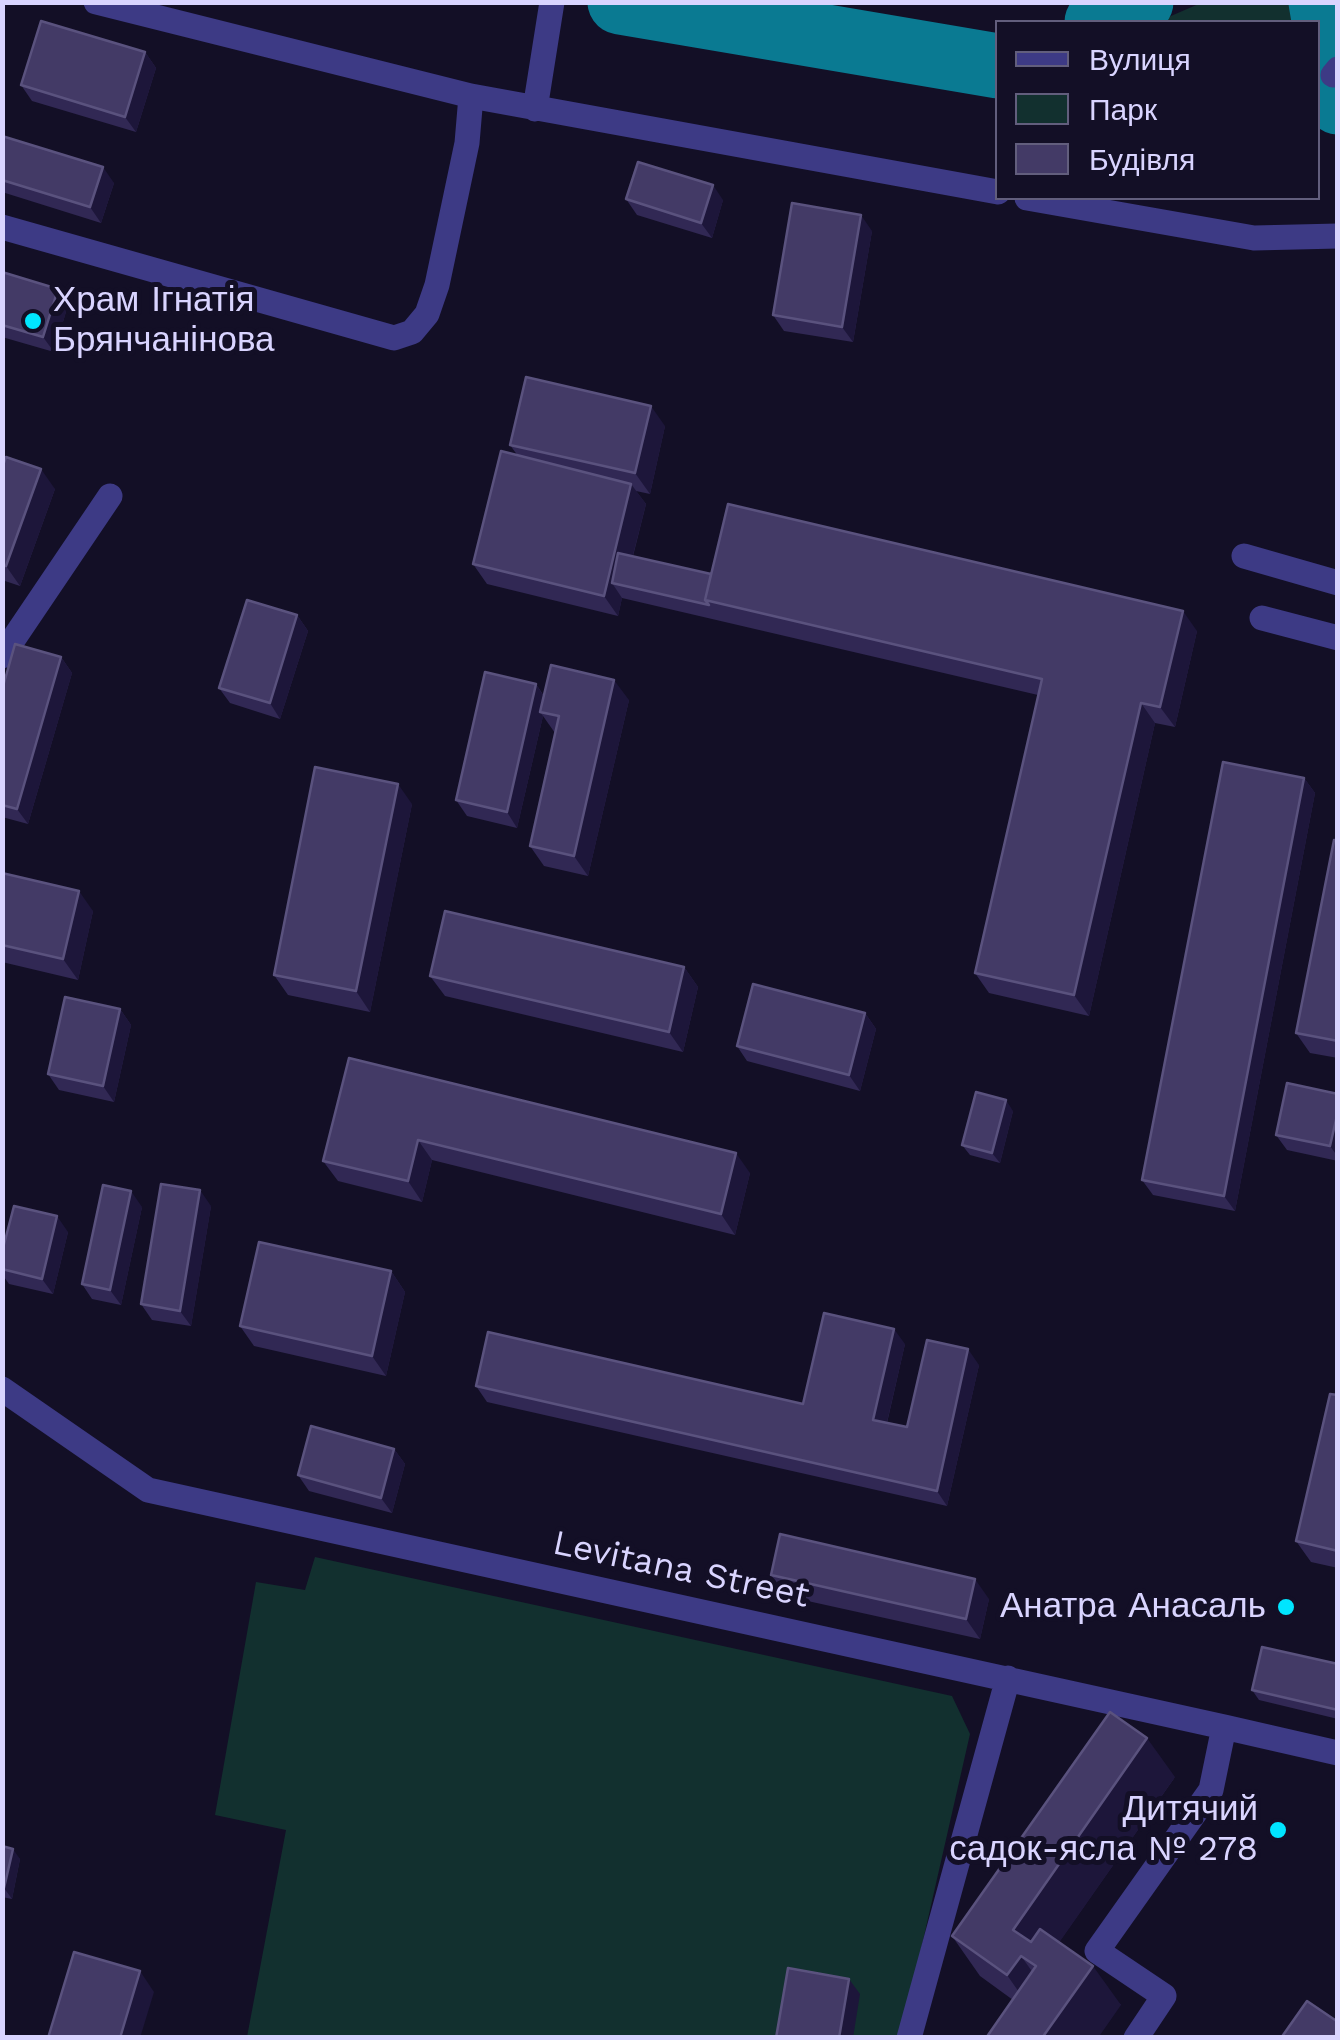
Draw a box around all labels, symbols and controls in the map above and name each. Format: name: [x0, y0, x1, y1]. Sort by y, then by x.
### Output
legend: [995, 20, 1320, 200]
text: Вулиця: [1089, 42, 1191, 77]
text: Парк: [1089, 92, 1157, 127]
text: Будівля: [1089, 142, 1195, 177]
place label: Храм Ігнатія Брянчанінова: [53, 280, 275, 362]
marker: Храм Ігнатія Брянчанінова: [22, 310, 44, 332]
street label: Levitana Street: [549, 1522, 813, 1618]
place label: Анатра Анасаль: [1000, 1586, 1266, 1628]
marker: Анатра Анасаль: [1275, 1596, 1297, 1618]
place label: Дитячий садок-ясла № 278: [949, 1789, 1258, 1871]
marker: Дитячий садок-ясла № 278: [1267, 1819, 1289, 1841]

